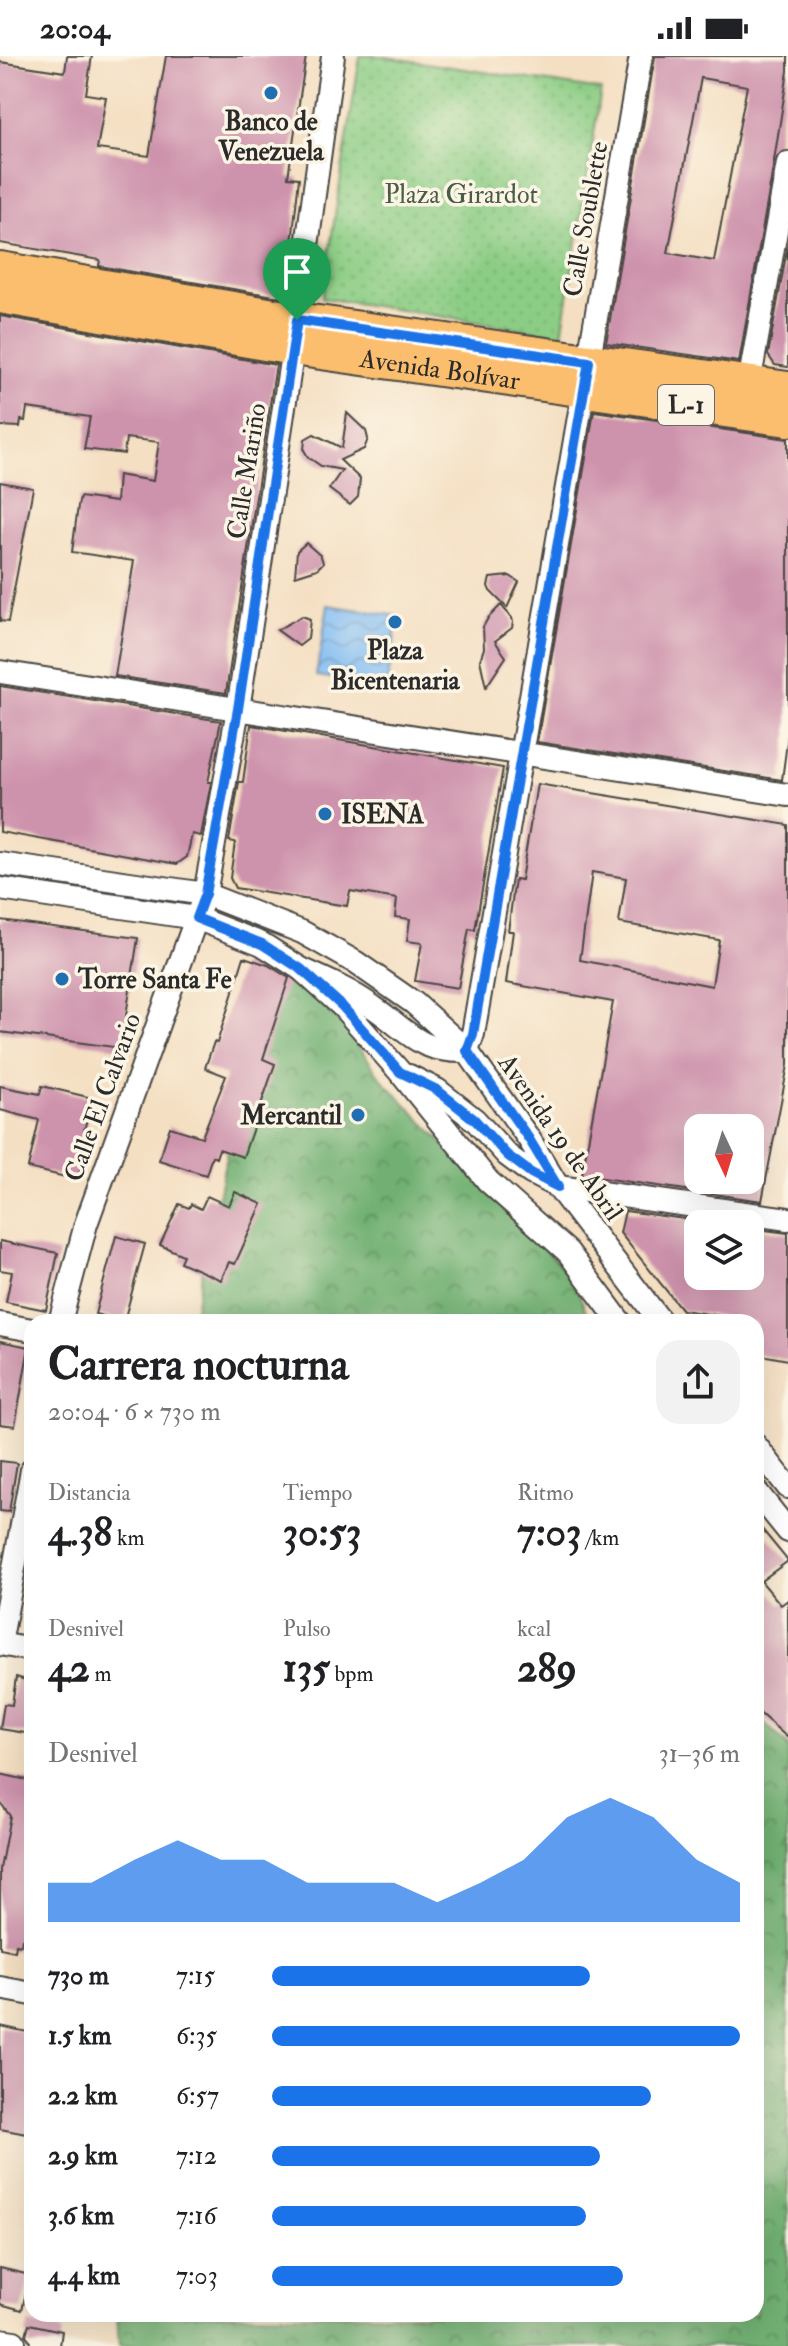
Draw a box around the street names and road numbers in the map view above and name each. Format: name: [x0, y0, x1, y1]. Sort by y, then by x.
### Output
street label: Calle Soublette: [557, 139, 615, 299]
street label: Avenida Bolívar: [357, 343, 522, 397]
road number: L-1: [658, 385, 714, 425]
street label: Calle Mariño: [220, 401, 274, 541]
street label: Calle El Calvario: [58, 1009, 148, 1186]
street label: Avenida 19 de Abril: [490, 1047, 630, 1227]

